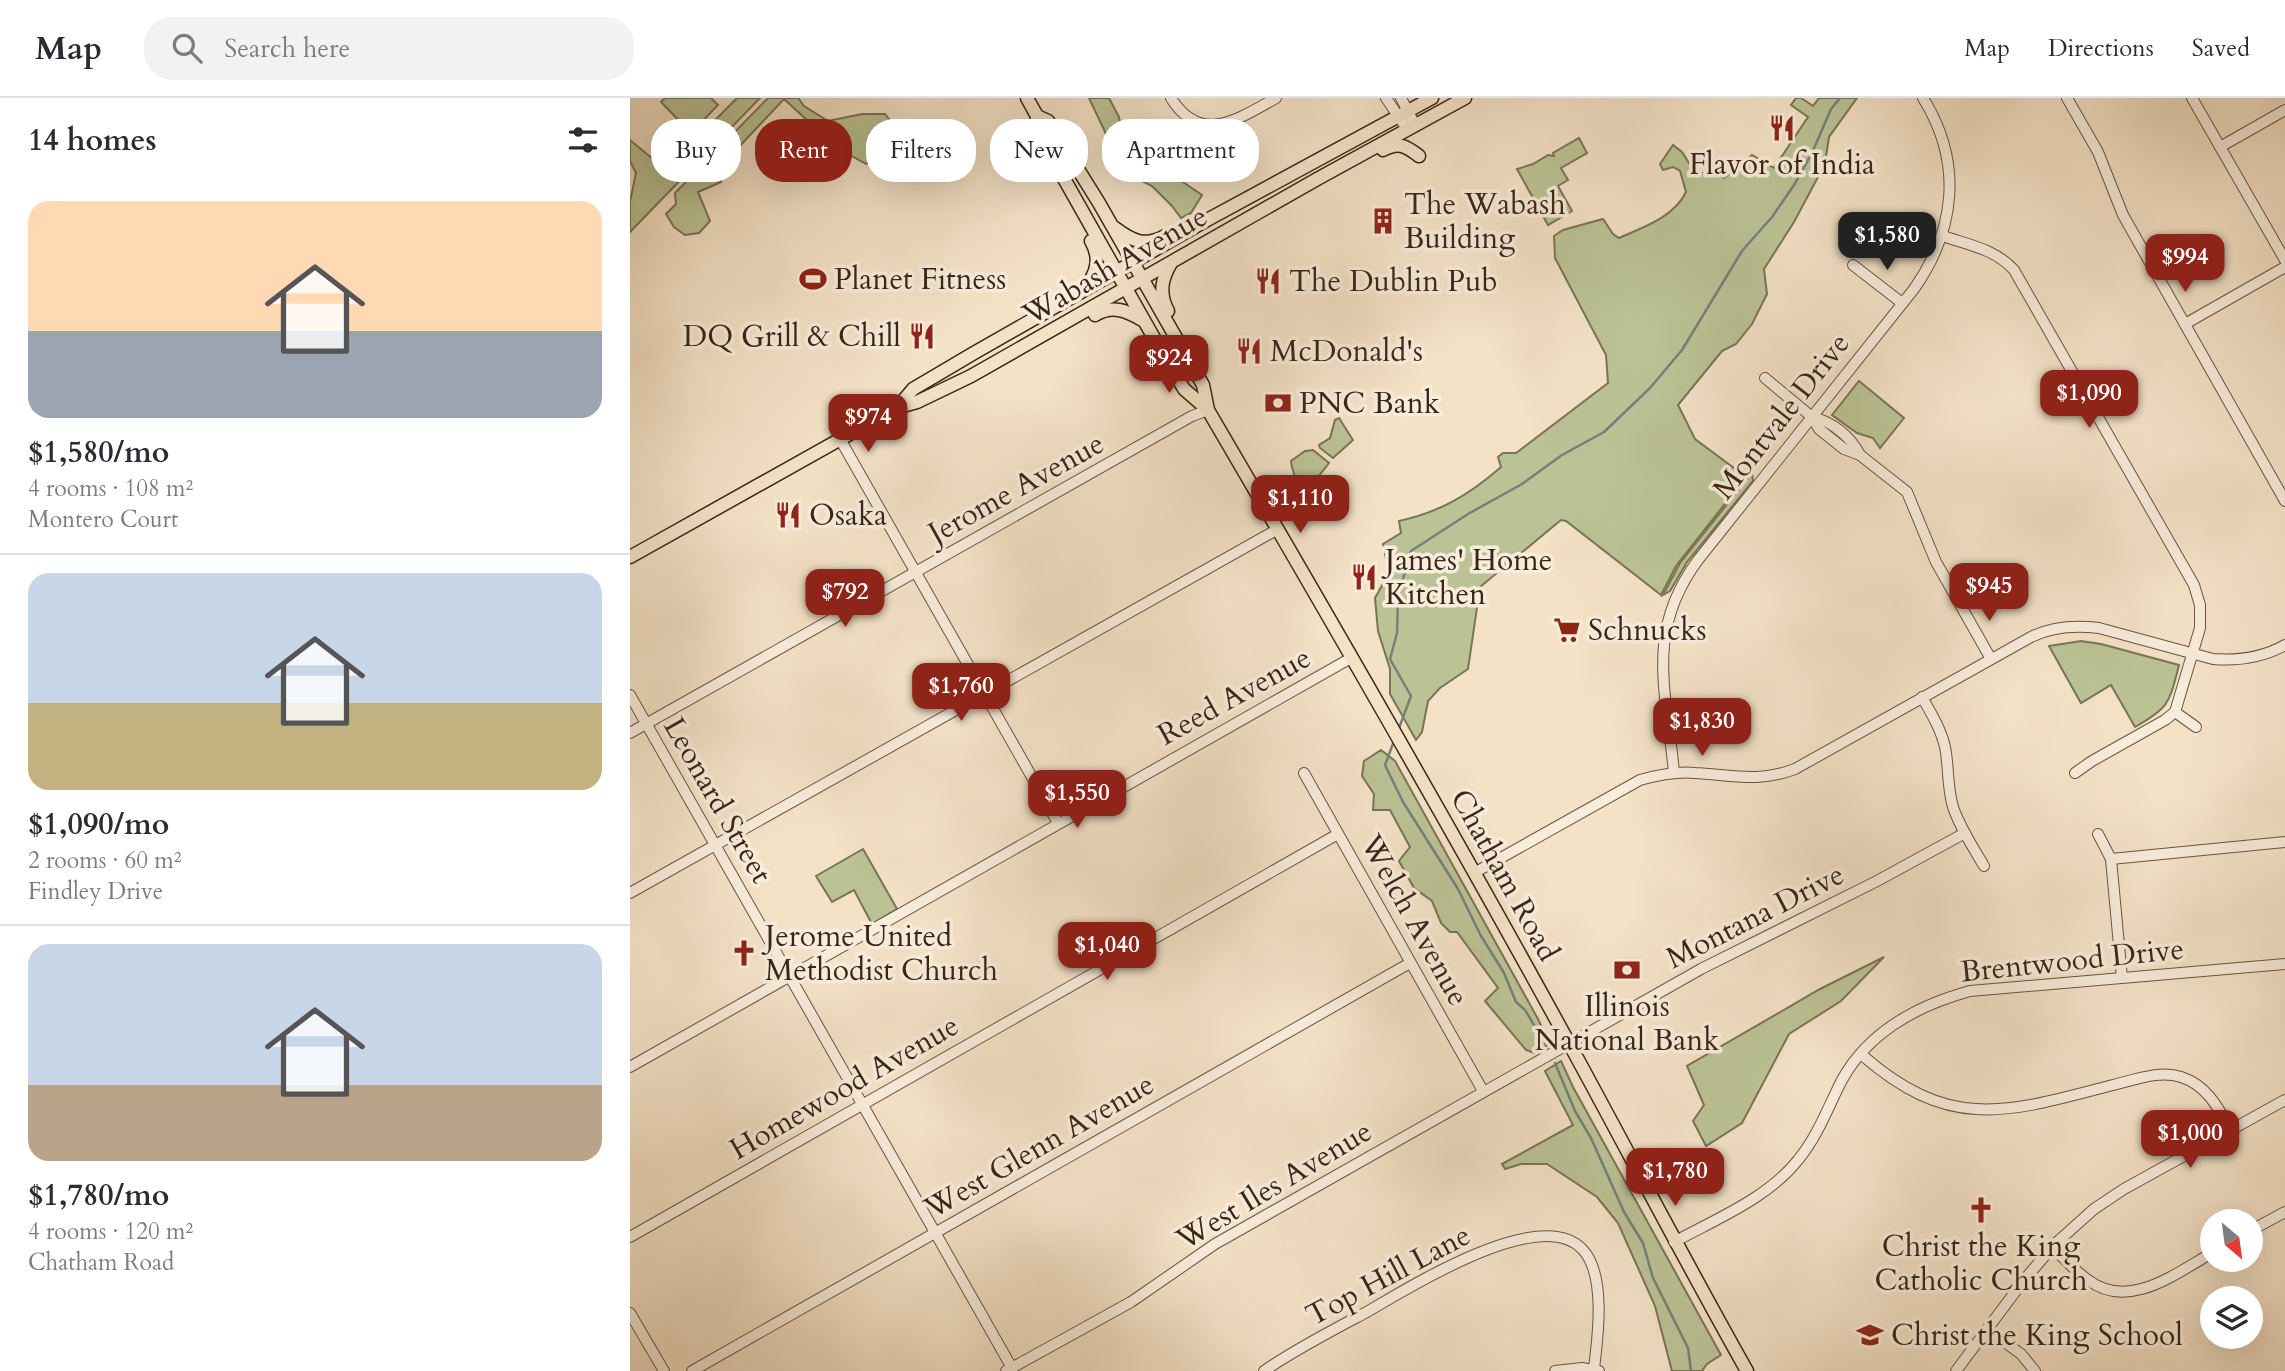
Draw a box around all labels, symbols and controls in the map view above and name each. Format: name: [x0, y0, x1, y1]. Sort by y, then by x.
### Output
search box: [144, 17, 634, 80]
text: Map: [35, 26, 102, 71]
icon: search: [168, 29, 206, 67]
text: Search here: [224, 31, 350, 66]
text: Map: [1964, 32, 2010, 65]
text: Directions: [2048, 32, 2154, 65]
text: Saved: [2192, 32, 2250, 65]
restaurant icon: Flavor of India: [1767, 113, 1797, 143]
chip: Buy: [651, 119, 741, 182]
chip: Rent: [755, 119, 852, 182]
chip: Filters: [866, 119, 976, 182]
chip: New: [990, 119, 1088, 182]
chip: Apartment: [1102, 119, 1259, 182]
text: 14 homes: [28, 120, 157, 161]
icon: filters: [564, 121, 602, 159]
place label: Flavor of India: [1689, 144, 1875, 185]
place label: The Wabash Building: [1404, 184, 1566, 259]
street label: Wabash Avenue: [1015, 196, 1215, 335]
building icon: The Wabash Building: [1368, 206, 1398, 236]
pin: $1,580: [1830, 212, 1944, 272]
text: $1,580: [1854, 219, 1920, 250]
pin: $994: [2144, 234, 2226, 294]
text: $994: [2161, 241, 2209, 272]
icon: home: [252, 246, 378, 372]
place label: Planet Fitness: [834, 259, 1006, 300]
place label: The Dublin Pub: [1289, 261, 1498, 302]
sports icon: Planet Fitness: [798, 264, 828, 294]
restaurant icon: The Dublin Pub: [1253, 266, 1283, 296]
place label: DQ Grill & Chill: [683, 316, 901, 357]
restaurant icon: DQ Grill & Chill: [907, 321, 937, 351]
street label: Montvale Drive: [1703, 324, 1859, 508]
place label: McDonald's: [1270, 331, 1423, 372]
pin: $924: [1128, 336, 1210, 395]
restaurant icon: McDonald's: [1234, 336, 1264, 366]
text: $924: [1145, 342, 1193, 373]
pin: $1,090: [2032, 370, 2146, 430]
text: $1,090: [2056, 377, 2122, 408]
place label: PNC Bank: [1299, 383, 1440, 424]
bank icon: PNC Bank: [1263, 388, 1293, 418]
pin: $974: [827, 394, 909, 454]
text: $974: [844, 401, 892, 432]
street label: Jerome Avenue: [917, 423, 1112, 556]
text: $1,580/mo: [28, 432, 169, 473]
text: 4 rooms · 108 m²: [28, 473, 193, 504]
pin: $1,110: [1243, 476, 1357, 535]
text: $1,110: [1267, 482, 1333, 513]
place label: Osaka: [809, 495, 887, 536]
restaurant icon: Osaka: [773, 500, 803, 530]
text: Montero Court: [28, 504, 178, 535]
place label: James' Home Kitchen: [1381, 540, 1552, 615]
restaurant icon: James' Home Kitchen: [1349, 562, 1379, 592]
pin: $945: [1948, 564, 2030, 623]
pin: $792: [804, 570, 886, 629]
text: $945: [1965, 570, 2013, 601]
text: $792: [821, 576, 869, 607]
place label: Schnucks: [1588, 610, 1706, 651]
supermarket icon: Schnucks: [1552, 615, 1582, 645]
icon: home: [252, 618, 378, 744]
street label: Reed Avenue: [1150, 637, 1318, 755]
pin: $1,760: [904, 664, 1018, 723]
text: $1,760: [928, 670, 994, 701]
pin: $1,830: [1645, 698, 1759, 758]
text: $1,830: [1669, 705, 1735, 736]
street label: Leonard Street: [654, 710, 782, 891]
pin: $1,550: [1020, 770, 1134, 830]
text: $1,550: [1044, 777, 1110, 808]
street label: Chatham Road: [1440, 782, 1569, 969]
text: $1,090/mo: [28, 804, 169, 845]
street label: Welch Avenue: [1350, 826, 1479, 1013]
text: 2 rooms · 60 m²: [28, 845, 181, 876]
street label: Montana Drive: [1659, 854, 1851, 979]
text: Findley Drive: [28, 876, 163, 907]
place label: Jerome United Methodist Church: [761, 916, 999, 991]
pin: $1,040: [1050, 922, 1164, 982]
street label: Brentwood Drive: [1958, 928, 2186, 993]
text: $1,040: [1074, 929, 1140, 960]
church icon: Jerome United Methodist Church: [729, 938, 759, 968]
bank icon: Illinois National Bank: [1612, 955, 1642, 985]
place label: Illinois National Bank: [1535, 986, 1719, 1061]
icon: home: [252, 989, 378, 1115]
street label: Homewood Avenue: [722, 1005, 966, 1170]
street label: West Glenn Avenue: [916, 1064, 1162, 1229]
pin: $1,000: [2133, 1110, 2247, 1170]
street label: West Iles Avenue: [1168, 1111, 1380, 1260]
text: $1,000: [2157, 1117, 2223, 1148]
pin: $1,780: [1618, 1148, 1732, 1208]
text: $1,780: [1642, 1155, 1708, 1186]
text: $1,780/mo: [28, 1175, 169, 1216]
church icon: Christ the King Catholic Church: [1966, 1195, 1996, 1225]
north arrow: [2200, 1209, 2263, 1272]
map controls: [2200, 1209, 2263, 1349]
street label: Top Hill Lane: [1299, 1215, 1478, 1336]
text: 4 rooms · 120 m²: [28, 1216, 193, 1247]
place label: Christ the King Catholic Church: [1875, 1226, 2088, 1301]
text: Chatham Road: [28, 1247, 174, 1278]
button: layers: [2200, 1286, 2263, 1349]
place label: Christ the King School: [1891, 1315, 2183, 1356]
school or university icon: Christ the King School: [1855, 1320, 1885, 1350]

